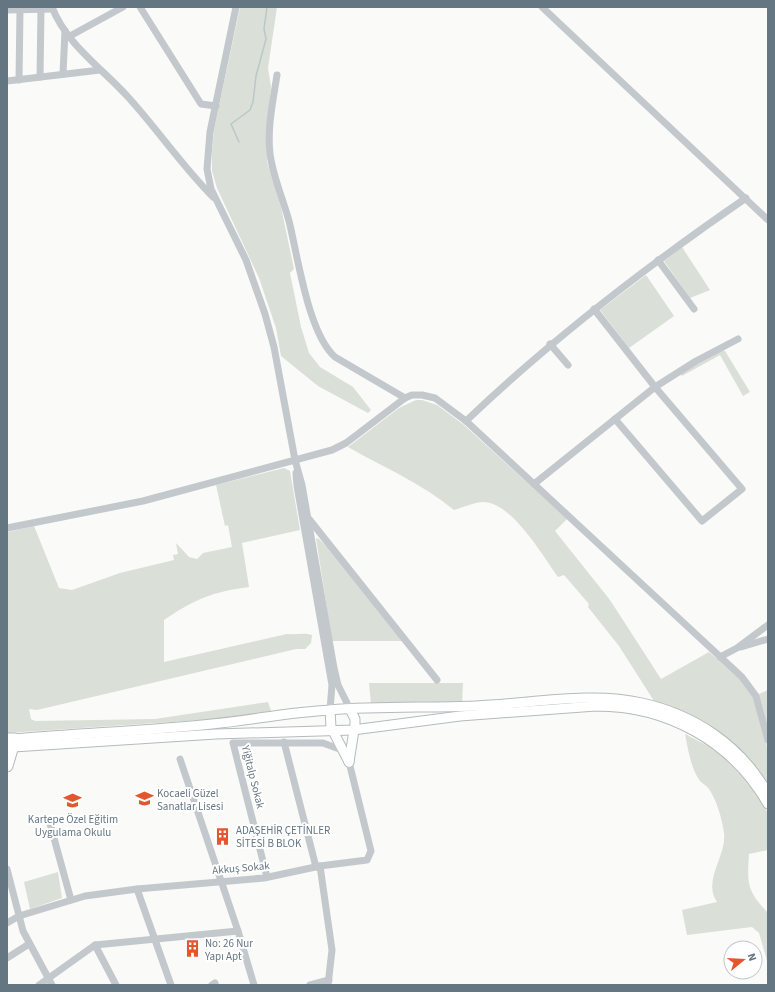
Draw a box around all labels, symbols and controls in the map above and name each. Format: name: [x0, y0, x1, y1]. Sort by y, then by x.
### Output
street label: Yiğitalp Sokak: [238, 743, 268, 811]
place label: Kocaeli Güzel Sanatlar Lisesi: [157, 786, 223, 814]
school or university icon: Kocaeli Güzel Sanatlar Lisesi: [134, 789, 154, 809]
school or university icon: Kartepe Özel Eğitim Uygulama Okulu: [63, 791, 83, 811]
place label: Kartepe Özel Eğitim Uygulama Okulu: [28, 812, 118, 840]
place label: ADAŞEHİR ÇETİNLER SİTESİ B BLOK: [236, 823, 330, 851]
building icon: ADAŞEHİR ÇETİNLER SİTESİ B BLOK: [213, 826, 233, 846]
street label: Akkuş Sokak: [212, 858, 271, 878]
place label: No: 26 Nur Yapı Apt: [204, 936, 253, 964]
building icon: No: 26 Nur Yapı Apt: [182, 939, 202, 959]
north arrow: [723, 940, 763, 980]
text: N: [744, 951, 760, 963]

